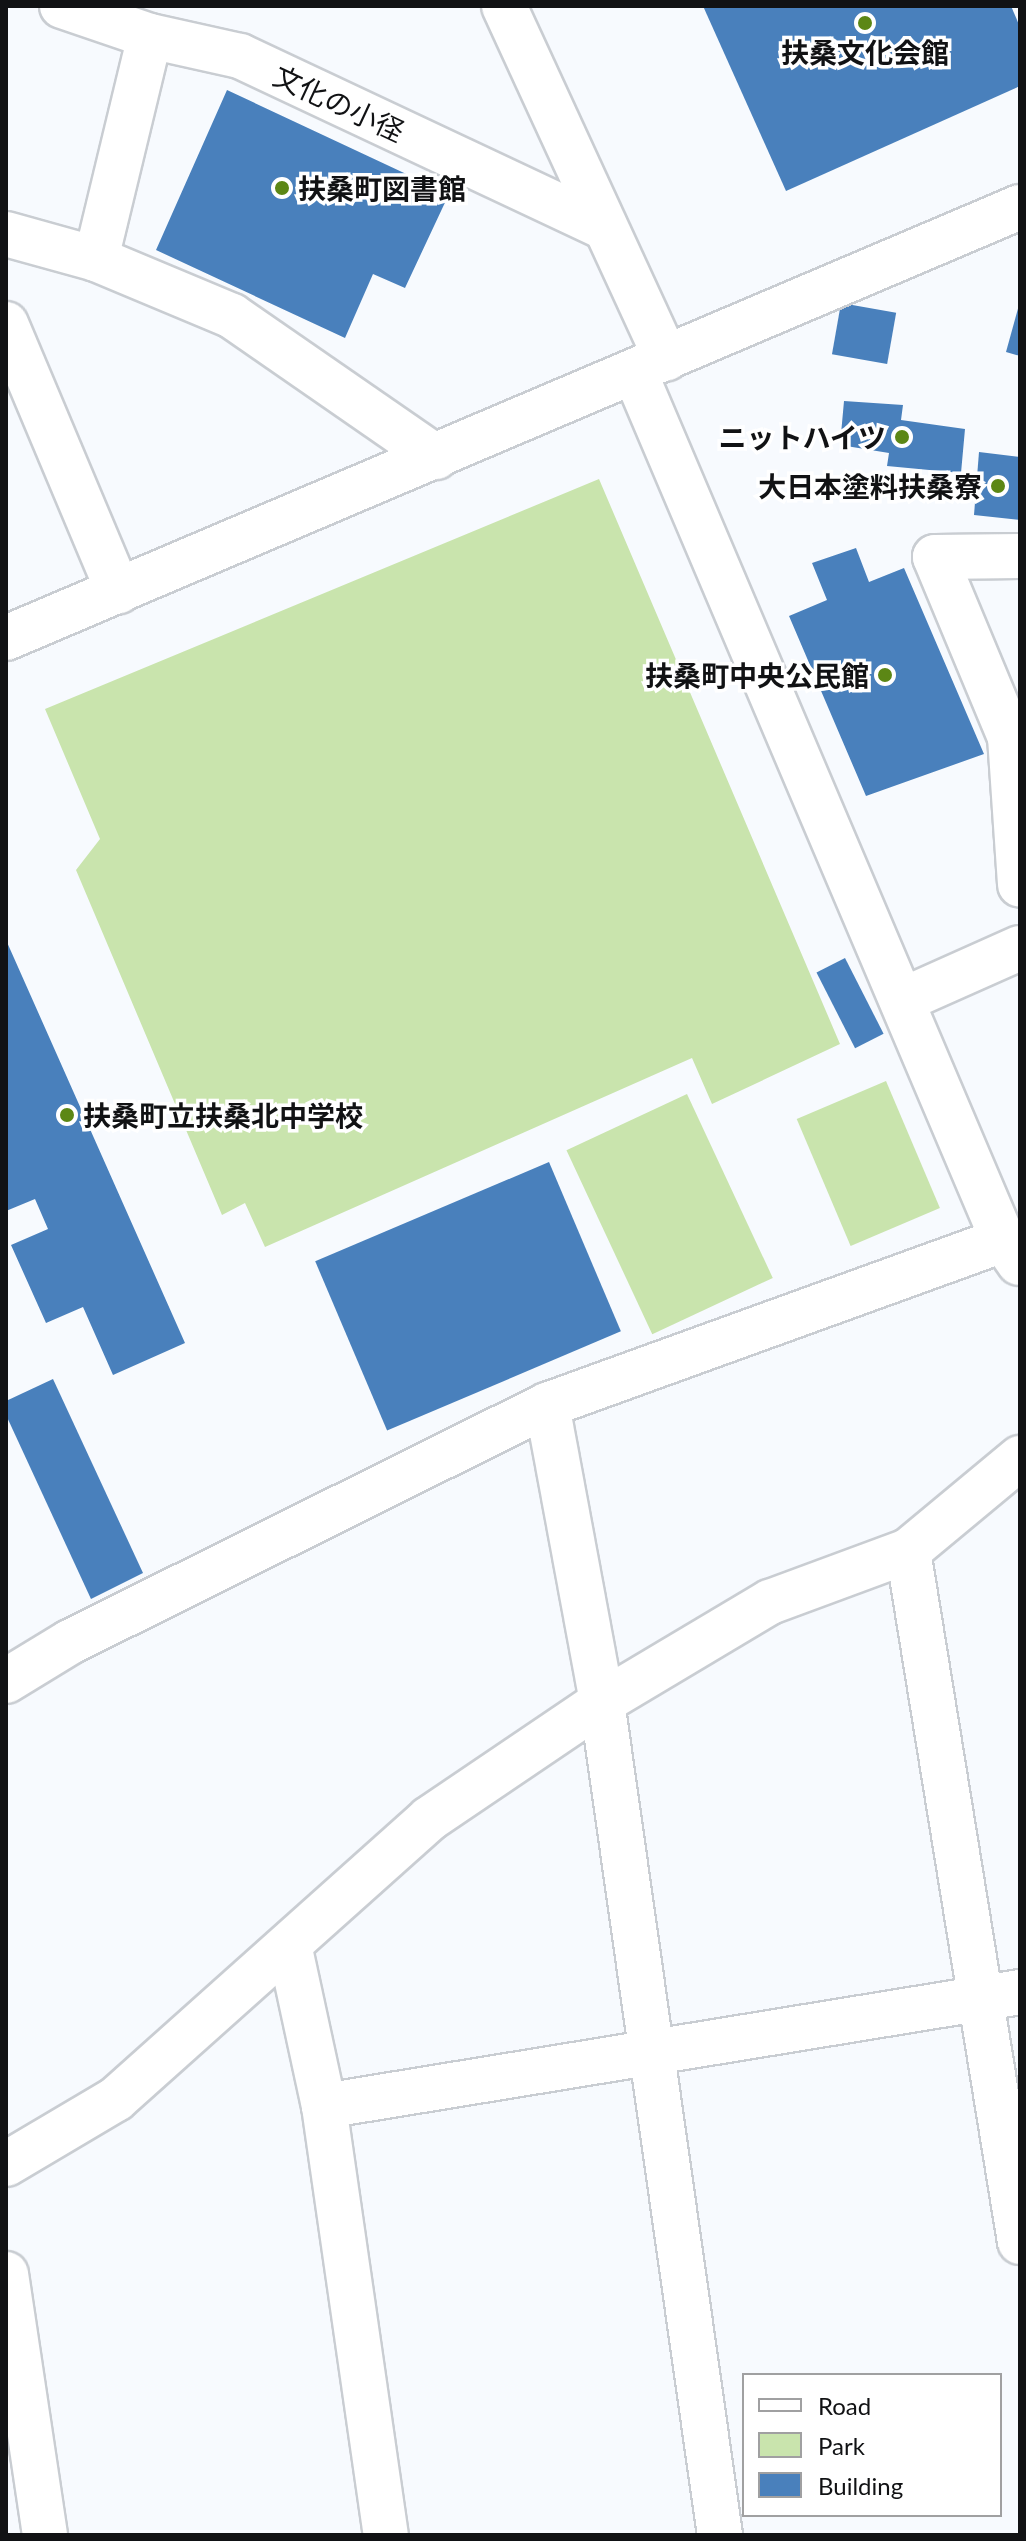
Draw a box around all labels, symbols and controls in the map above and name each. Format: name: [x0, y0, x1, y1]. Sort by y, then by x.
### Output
marker: 扶桑文化会館: [856, 14, 874, 32]
place label: 扶桑文化会館: [781, 35, 949, 69]
street label: 文化の小径: [268, 58, 410, 148]
place label: 扶桑町図書館: [298, 171, 466, 205]
marker: 扶桑町図書館: [273, 179, 291, 197]
place label: ニットハイツ: [718, 420, 886, 454]
marker: ニットハイツ: [893, 428, 911, 446]
place label: 大日本塗料扶桑寮: [758, 469, 982, 503]
marker: 大日本塗料扶桑寮: [989, 477, 1007, 495]
place label: 扶桑町中央公民館: [645, 658, 869, 692]
marker: 扶桑町中央公民館: [876, 666, 894, 684]
place label: 扶桑町立扶桑北中学校: [83, 1098, 363, 1132]
marker: 扶桑町立扶桑北中学校: [58, 1106, 76, 1124]
legend: [742, 2373, 1002, 2517]
text: Road: [818, 2391, 871, 2420]
text: Park: [818, 2431, 865, 2460]
text: Building: [818, 2471, 903, 2500]

